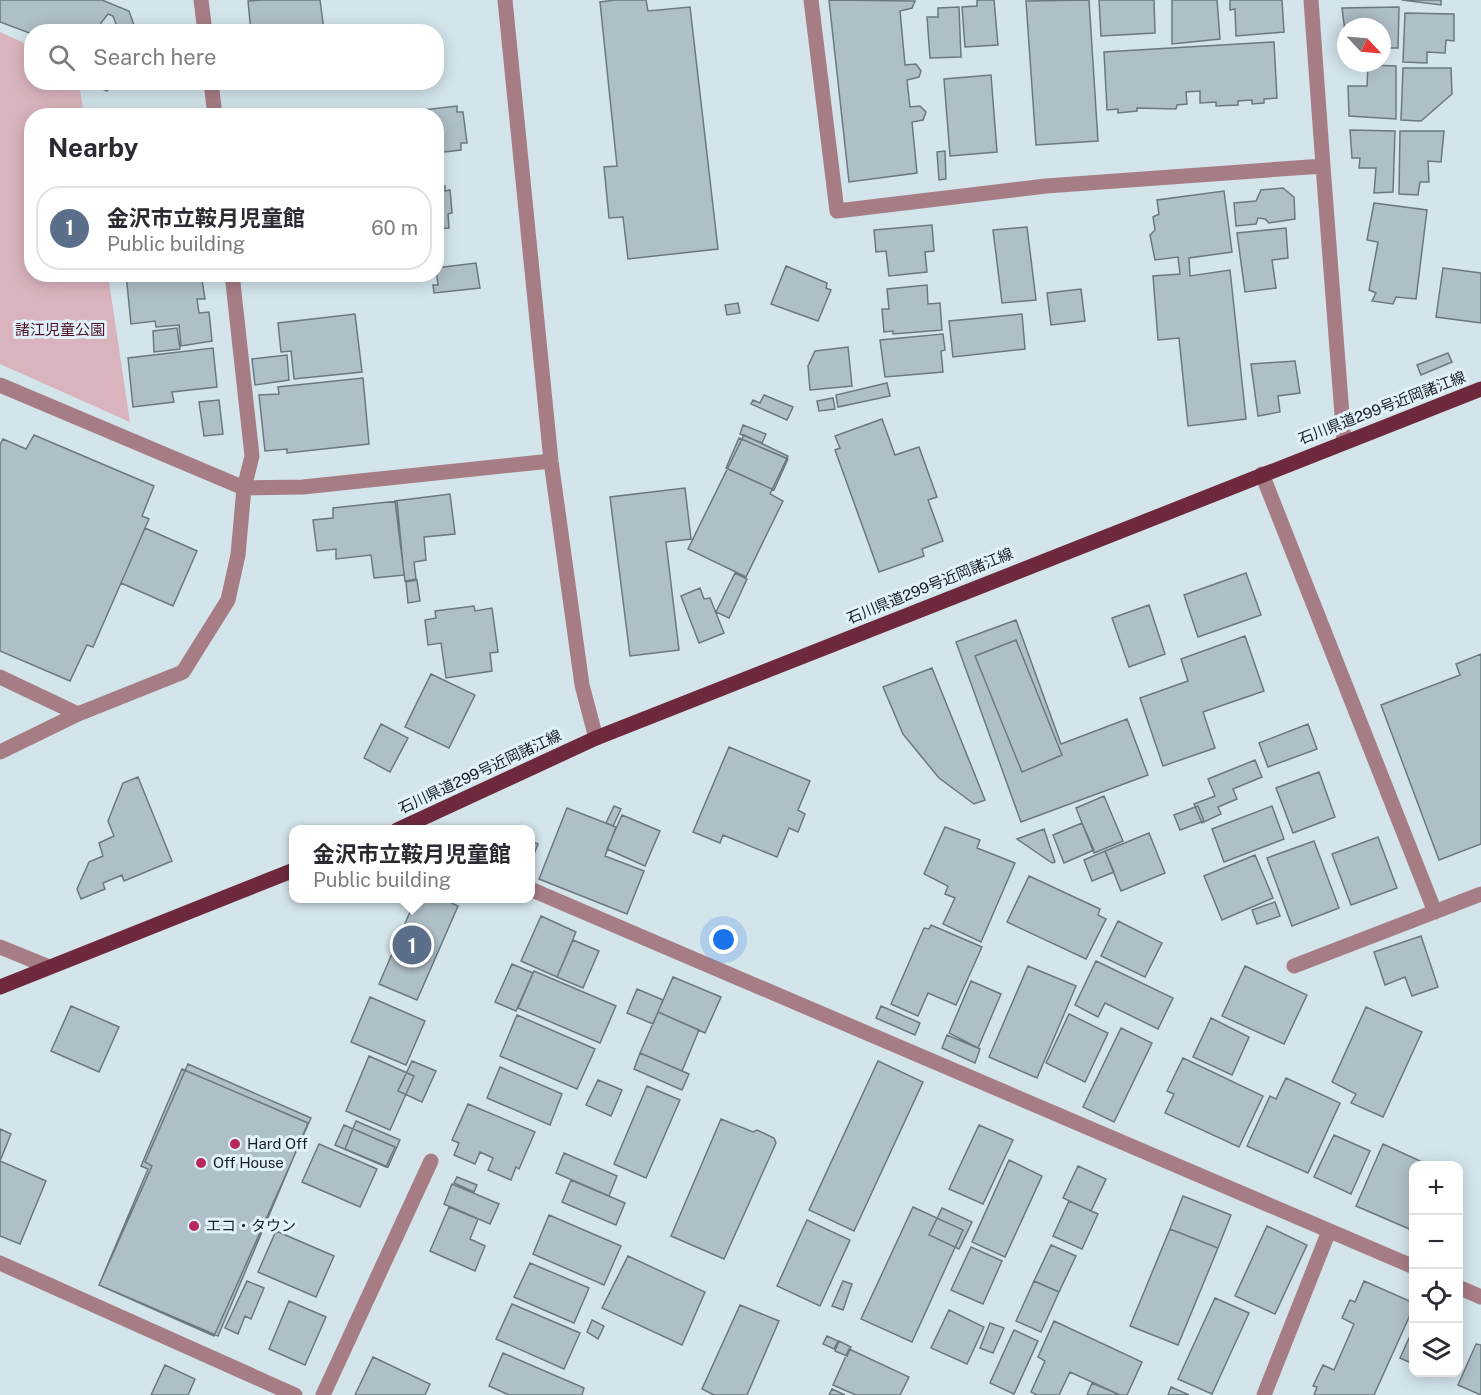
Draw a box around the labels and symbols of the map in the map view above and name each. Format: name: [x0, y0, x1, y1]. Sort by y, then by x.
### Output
north arrow: [1337, 18, 1391, 72]
park label: 諸江児童公園: [15, 321, 105, 338]
street label: 石川県道299号近岡諸江線: [1296, 368, 1468, 447]
street label: 石川県道299号近岡諸江線: [844, 544, 1015, 627]
street label: 石川県道299号近岡諸江線: [396, 726, 564, 817]
pin: 1: [392, 922, 432, 968]
your location: [709, 925, 738, 954]
place label: Hard Off: [247, 1135, 308, 1152]
marker: Hard Off: [228, 1137, 242, 1151]
place label: Off House: [213, 1154, 284, 1171]
marker: Off House: [194, 1156, 208, 1170]
place label: エコ・タウン: [206, 1217, 296, 1234]
marker: エコ・タウン: [187, 1219, 201, 1233]

